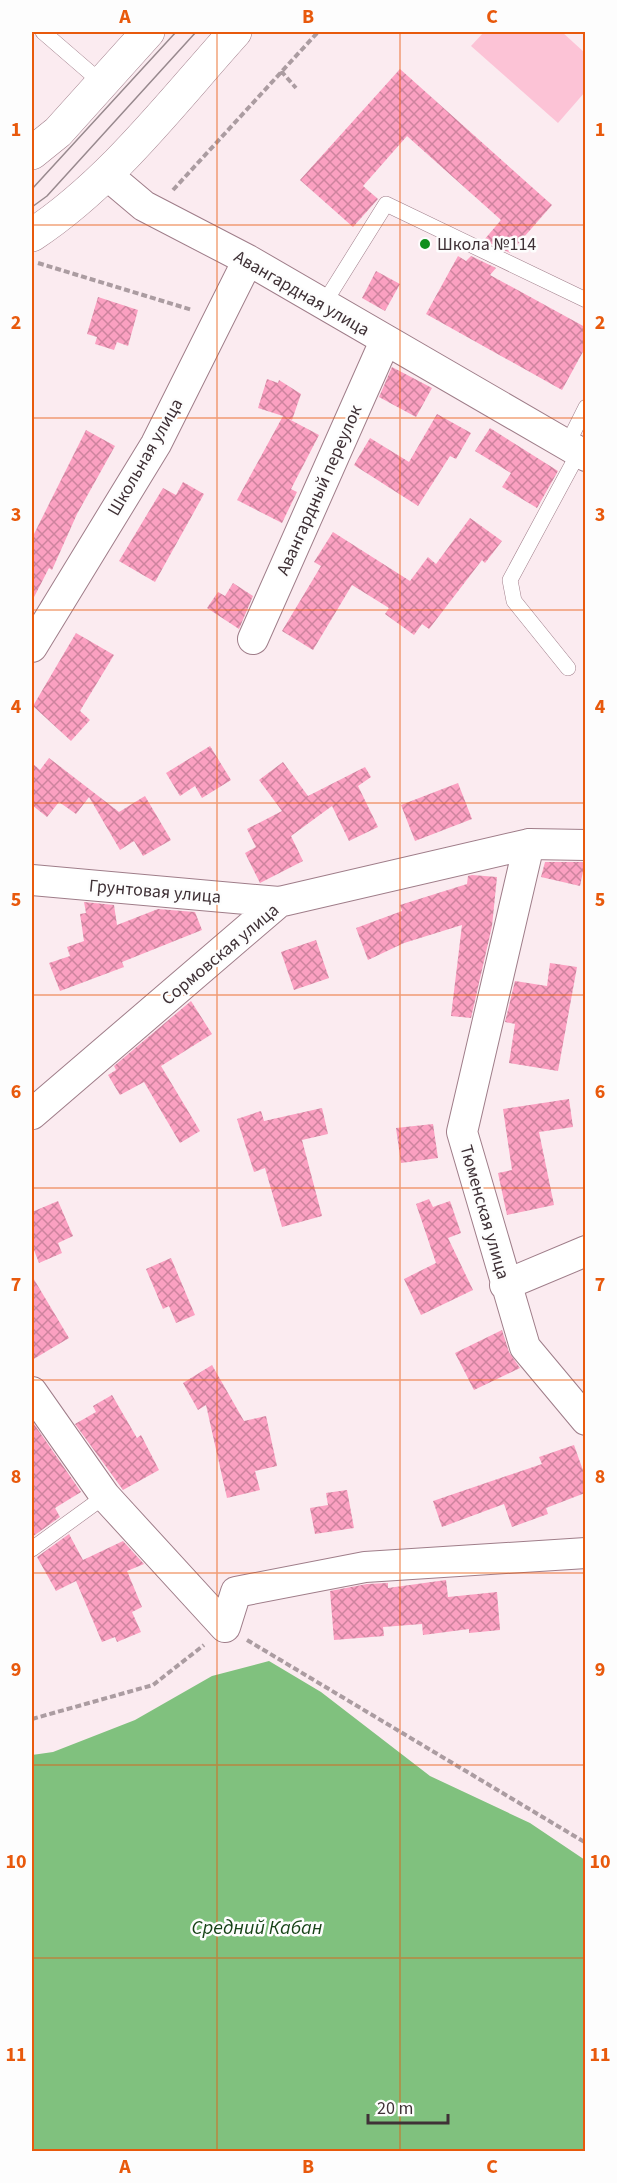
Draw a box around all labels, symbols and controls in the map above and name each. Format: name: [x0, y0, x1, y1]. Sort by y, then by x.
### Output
text: A: [118, 3, 131, 31]
text: B: [302, 3, 314, 31]
text: C: [486, 3, 498, 31]
text: 1: [11, 116, 21, 144]
text: 1: [595, 116, 605, 144]
place label: Школа №114: [437, 232, 536, 257]
marker: Школа №114: [418, 237, 432, 251]
street label: Авангардная улица: [229, 244, 374, 342]
text: 2: [11, 309, 21, 337]
text: 2: [595, 309, 605, 337]
street label: Школьная улица: [102, 394, 189, 521]
street label: Авангардный переулок: [271, 401, 368, 579]
text: 3: [11, 501, 21, 529]
text: 3: [595, 501, 605, 529]
text: 4: [11, 693, 22, 721]
text: 4: [595, 693, 606, 721]
street label: Грунтовая улица: [88, 873, 222, 910]
text: 5: [11, 886, 21, 914]
text: 5: [595, 886, 605, 914]
street label: Сормовская улица: [156, 898, 284, 1011]
text: 6: [11, 1078, 21, 1106]
text: 6: [595, 1078, 605, 1106]
street label: Тюменская улица: [453, 1142, 516, 1282]
text: 7: [11, 1271, 21, 1299]
text: 7: [595, 1271, 605, 1299]
text: 8: [11, 1463, 21, 1491]
text: 8: [595, 1463, 605, 1491]
text: 9: [11, 1656, 21, 1684]
text: 9: [595, 1656, 605, 1684]
text: 10: [5, 1848, 27, 1876]
text: 10: [589, 1848, 611, 1876]
water label: Средний Кабан: [192, 1914, 323, 1942]
text: 11: [5, 2041, 27, 2069]
text: 11: [589, 2041, 611, 2069]
scale bar: [368, 2087, 448, 2125]
text: 20 m: [377, 2096, 413, 2121]
text: A: [118, 2153, 131, 2181]
text: B: [302, 2153, 314, 2181]
text: C: [486, 2153, 498, 2181]

